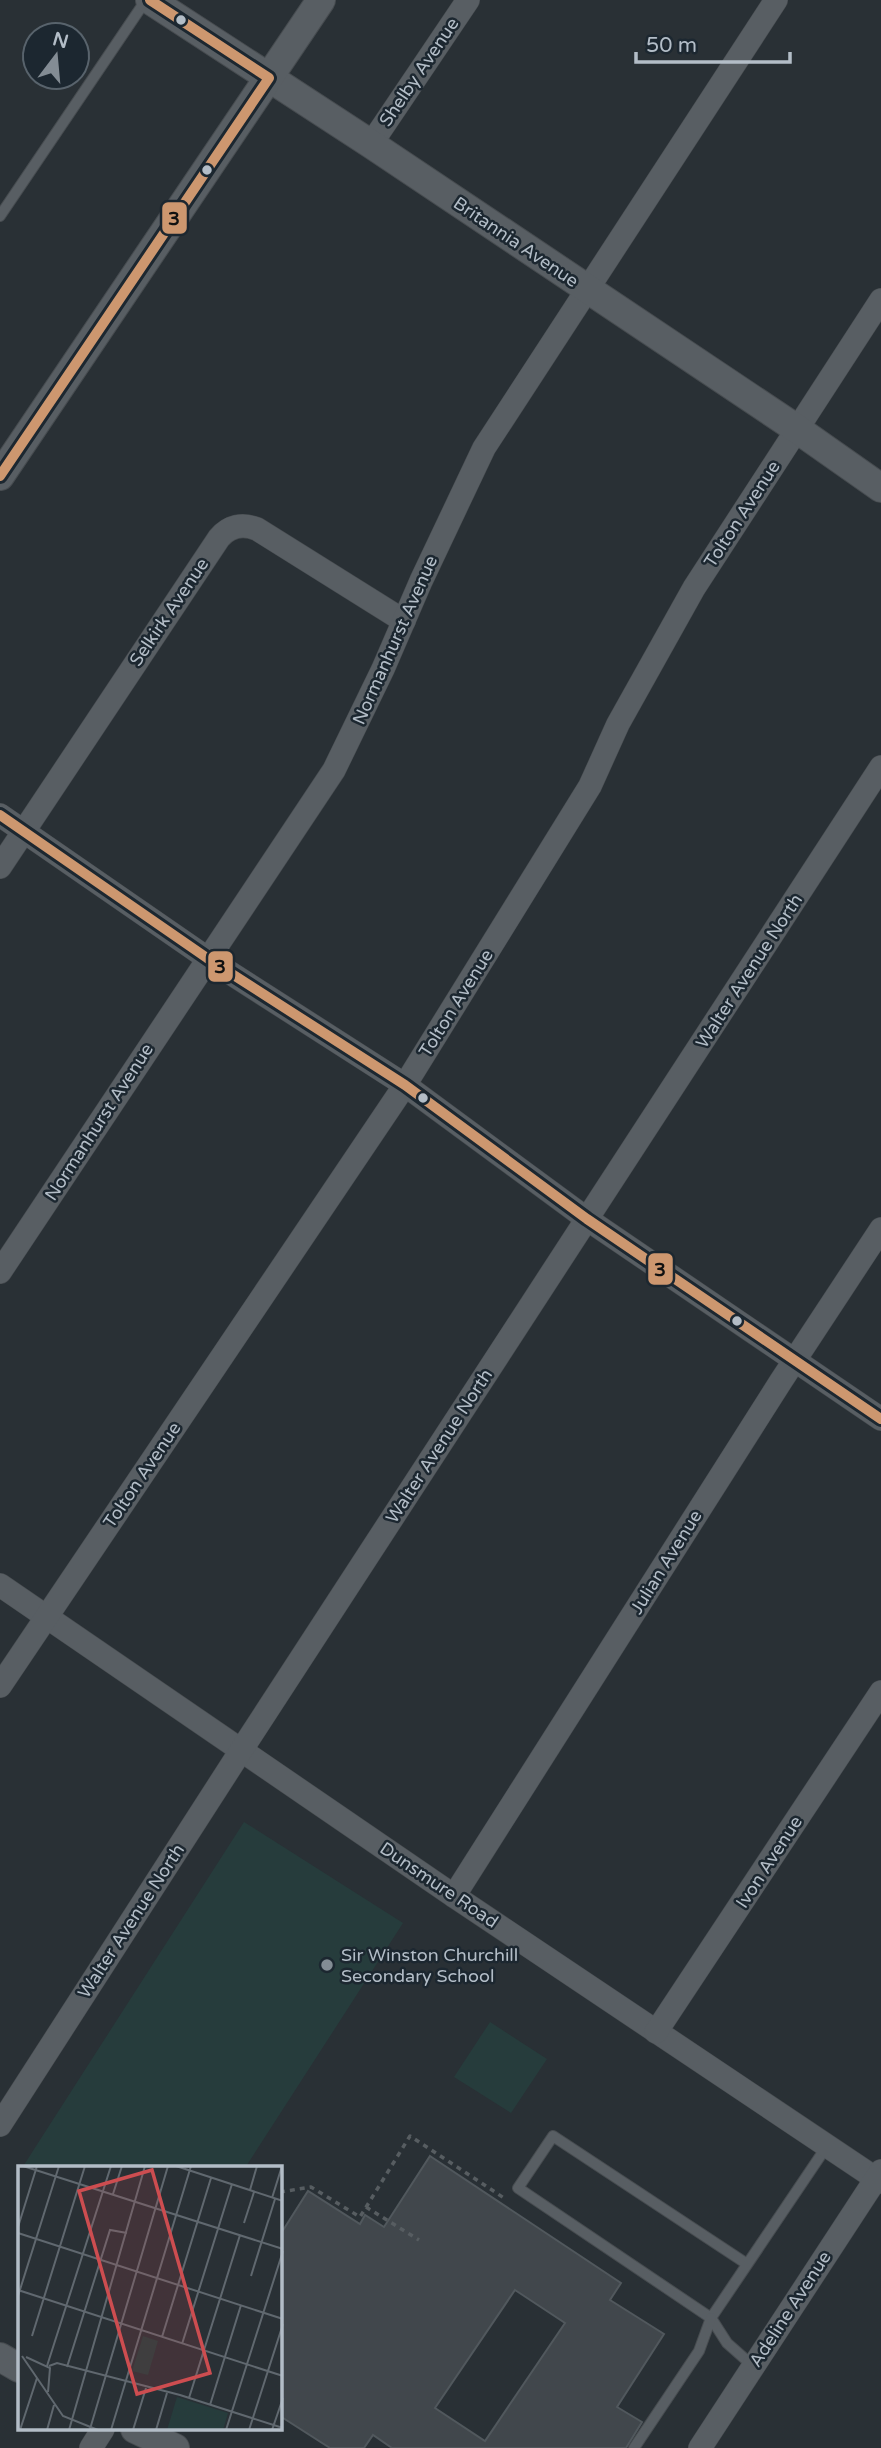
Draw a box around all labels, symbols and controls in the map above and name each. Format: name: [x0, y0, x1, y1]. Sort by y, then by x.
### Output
unlabelled marker: [174, 13, 188, 27]
street label: Shelby Avenue: [374, 13, 464, 131]
north arrow: [21, 21, 91, 91]
scale bar: [636, 21, 790, 65]
text: N: [50, 28, 71, 53]
text: 50 m: [646, 33, 697, 58]
unlabelled marker: [200, 163, 214, 177]
street label: Britannia Avenue: [449, 192, 583, 292]
line badge: 3: [161, 201, 188, 235]
text: 3: [168, 208, 180, 230]
street label: Tolton Avenue: [699, 456, 785, 572]
street label: Normanhurst Avenue: [348, 552, 442, 728]
street label: Selkirk Avenue: [125, 554, 213, 670]
street label: Walter Avenue North: [691, 890, 807, 1052]
street label: Tolton Avenue: [414, 945, 498, 1061]
line badge: 3: [207, 950, 234, 983]
text: 3: [214, 956, 226, 978]
street label: Normanhurst Avenue: [40, 1039, 158, 1205]
unlabelled marker: [416, 1091, 430, 1105]
line badge: 3: [647, 1252, 674, 1286]
text: 3: [654, 1259, 666, 1281]
unlabelled marker: [730, 1314, 744, 1328]
street label: Walter Avenue North: [381, 1365, 497, 1527]
street label: Tolton Avenue: [98, 1418, 186, 1532]
street label: Julian Avenue: [625, 1506, 707, 1618]
street label: Ivon Avenue: [731, 1812, 807, 1912]
street label: Dunsmure Road: [376, 1837, 502, 1933]
street label: Walter Avenue North: [73, 1840, 189, 2002]
place label: Sir Winston Churchill Secondary School: [341, 1944, 518, 1987]
marker: Sir Winston Churchill Secondary School: [319, 1957, 335, 1973]
inset map: [18, 2166, 282, 2430]
street label: Adeline Avenue: [744, 2247, 836, 2371]

